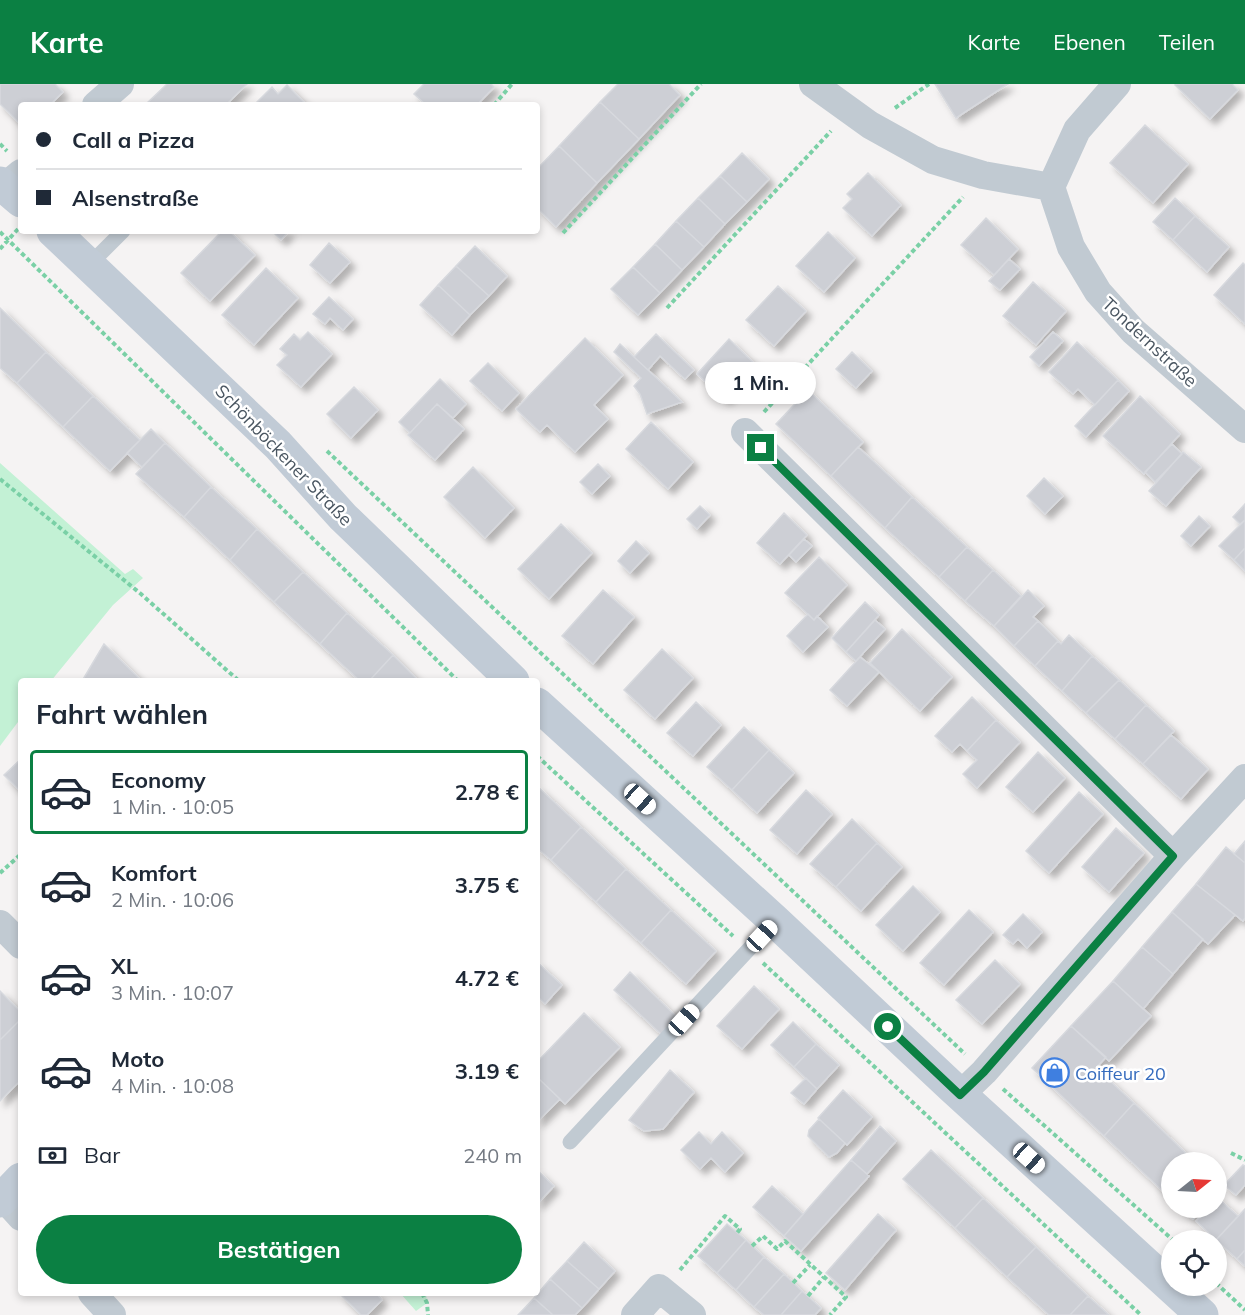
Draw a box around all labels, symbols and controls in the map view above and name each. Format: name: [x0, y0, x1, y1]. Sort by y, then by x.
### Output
text: Karte: [30, 25, 104, 60]
text: Karte: [968, 29, 1020, 55]
text: Ebenen: [1053, 29, 1126, 55]
text: Teilen: [1159, 29, 1215, 55]
text: Call a Pizza: [72, 126, 195, 154]
text: Alsenstraße: [72, 184, 199, 212]
street label: Tondernstraße: [1098, 292, 1202, 392]
callout: 1 Min.: [706, 361, 816, 403]
text: 1 Min.: [732, 370, 789, 395]
street label: Schönböckener Straße: [210, 379, 358, 531]
route end: [747, 434, 774, 461]
text: Fahrt wählen: [36, 697, 208, 731]
icon: car: [39, 765, 93, 819]
text: Economy: [111, 766, 206, 794]
text: 2.78 €: [455, 778, 519, 806]
car: [621, 780, 659, 818]
text: 1 Min. · 10:05: [111, 794, 234, 819]
icon: car: [39, 858, 93, 912]
text: Komfort: [111, 859, 197, 887]
text: 3.75 €: [455, 871, 519, 899]
text: 2 Min. · 10:06: [111, 887, 234, 912]
car: [743, 917, 781, 955]
icon: car: [39, 951, 93, 1005]
text: XL: [111, 952, 138, 980]
text: 4.72 €: [455, 964, 519, 992]
text: 3 Min. · 10:07: [111, 980, 234, 1005]
car: [665, 1001, 703, 1039]
route start: [874, 1013, 901, 1040]
icon: car: [39, 1044, 93, 1098]
text: Moto: [111, 1045, 164, 1073]
text: 3.19 €: [455, 1057, 519, 1085]
shop icon: Coiffeur 20: [1038, 1057, 1070, 1089]
place label: Coiffeur 20: [1075, 1062, 1166, 1085]
text: 4 Min. · 10:08: [111, 1073, 234, 1098]
icon: cash: [36, 1139, 69, 1172]
car: [1010, 1139, 1048, 1177]
text: Bar: [84, 1141, 120, 1169]
text: 240 m: [463, 1143, 522, 1168]
north arrow: [1161, 1152, 1227, 1218]
map controls: [1161, 1152, 1227, 1296]
button: Bestätigen: [36, 1215, 522, 1284]
button: locate: [1161, 1230, 1227, 1296]

